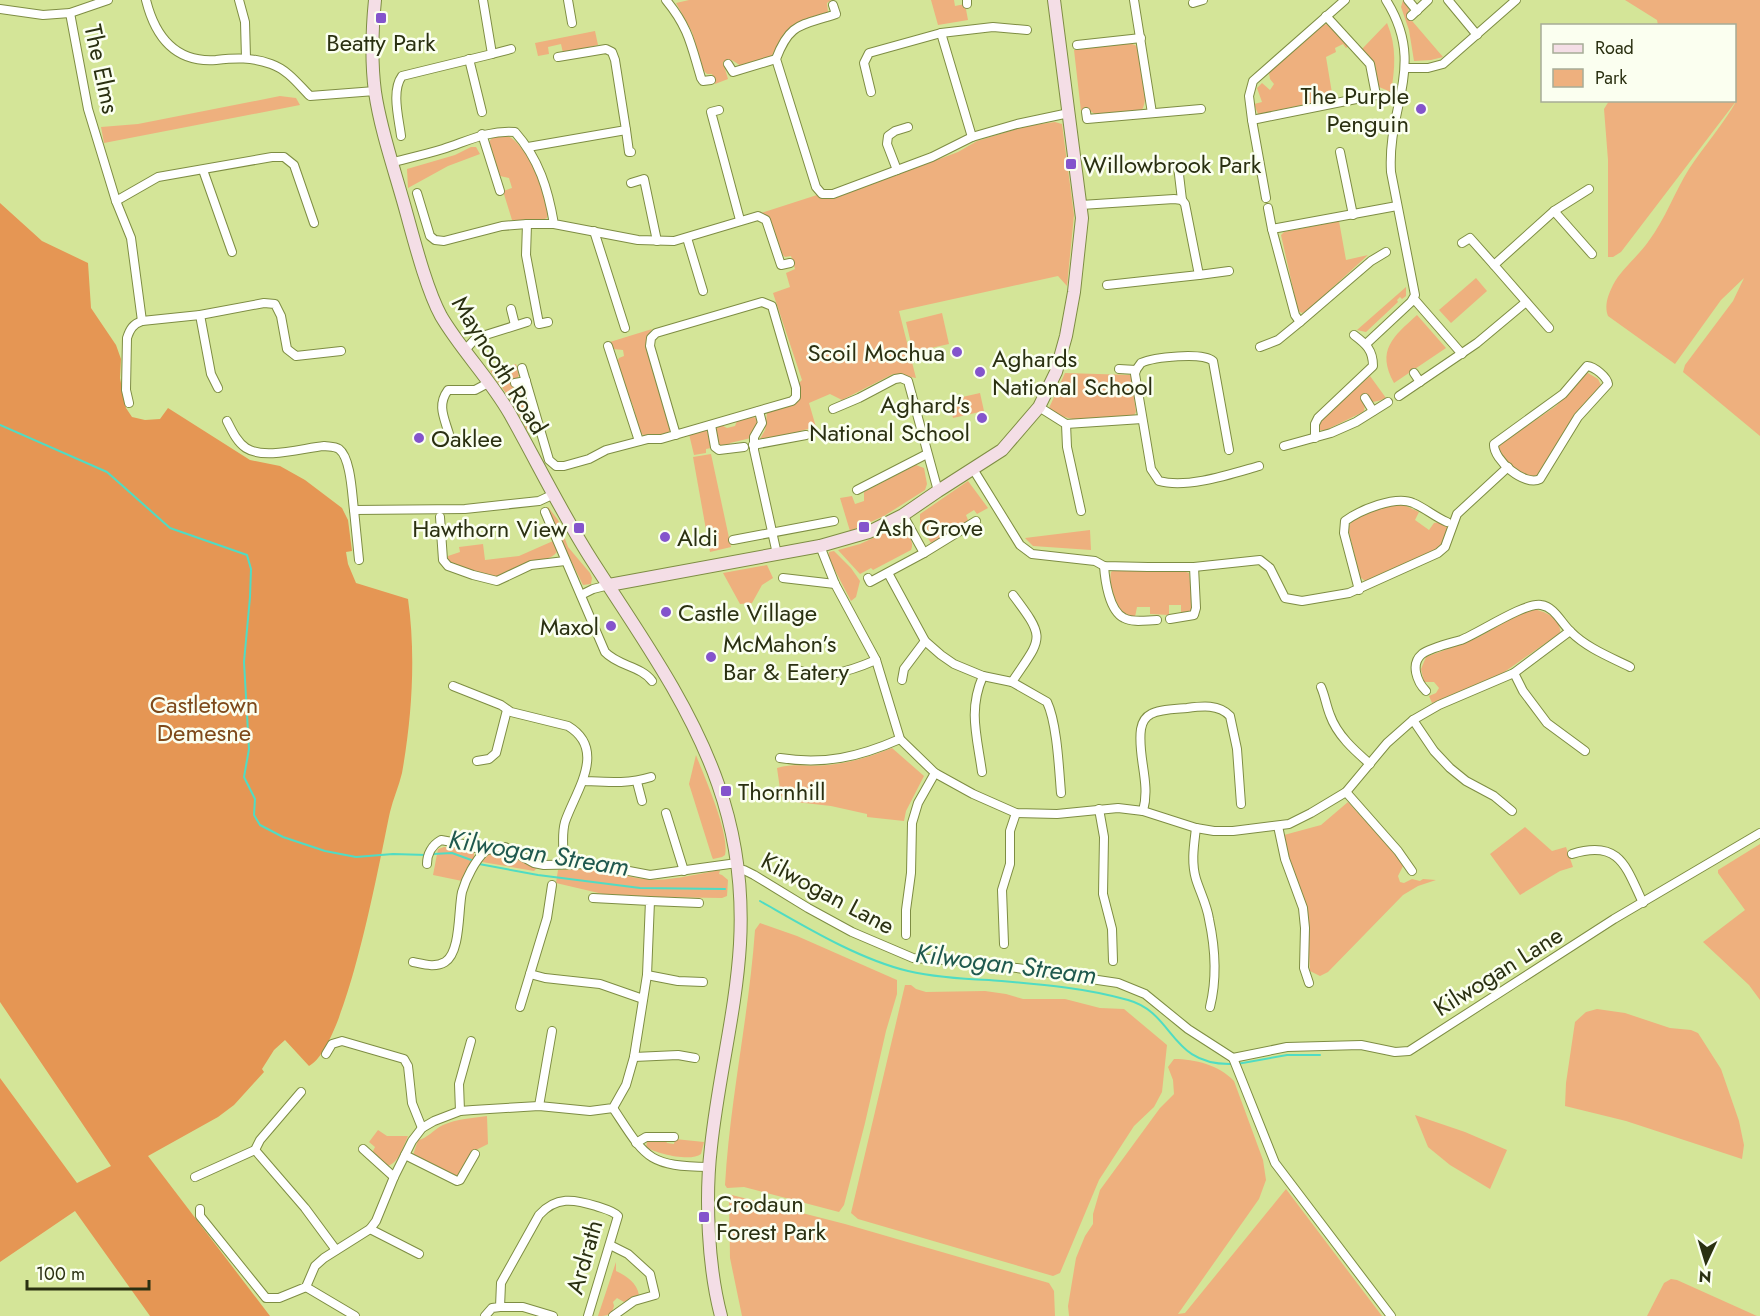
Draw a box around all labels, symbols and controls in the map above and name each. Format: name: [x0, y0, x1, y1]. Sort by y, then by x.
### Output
marker: Beatty Park: [374, 11, 388, 25]
street label: The Elms: [75, 21, 129, 117]
legend: [1541, 24, 1736, 102]
place label: Beatty Park: [326, 25, 436, 60]
text: Road: [1595, 35, 1634, 61]
text: Park: [1595, 65, 1627, 91]
place label: The Purple Penguin: [1301, 78, 1409, 141]
marker: The Purple Penguin: [1414, 102, 1428, 116]
place label: Willowbrook Park: [1083, 147, 1262, 182]
marker: Willowbrook Park: [1064, 157, 1078, 171]
street label: Maynooth Road: [443, 289, 557, 441]
place label: Scoil Mochua: [808, 335, 945, 370]
place label: Aghards National School: [992, 341, 1153, 404]
marker: Scoil Mochua: [950, 345, 964, 359]
marker: Aghards National School: [973, 365, 987, 379]
place label: Aghard's National School: [809, 387, 970, 450]
marker: Aghard's National School: [975, 411, 989, 425]
place label: Oaklee: [431, 421, 502, 456]
marker: Oaklee: [412, 431, 426, 445]
place label: Ash Grove: [876, 510, 983, 545]
place label: Hawthorn View: [412, 511, 568, 546]
place label: Aldi: [677, 520, 718, 555]
marker: Ash Grove: [857, 520, 871, 534]
marker: Hawthorn View: [572, 521, 586, 535]
marker: Aldi: [658, 530, 672, 544]
place label: Castle Village: [678, 595, 817, 630]
marker: Castle Village: [659, 605, 673, 619]
place label: Maxol: [540, 609, 599, 644]
marker: Maxol: [604, 619, 618, 633]
place label: McMahon’s Bar & Eatery: [723, 626, 850, 689]
marker: McMahon’s Bar & Eatery: [704, 650, 718, 664]
park label: Castletown Demesne: [150, 687, 258, 750]
place label: Thornhill: [738, 774, 826, 809]
marker: Thornhill: [719, 784, 733, 798]
water label: Kilwogan Stream: [446, 820, 632, 886]
street label: Kilwogan Lane: [755, 843, 901, 943]
street label: Kilwogan Lane: [1427, 917, 1569, 1025]
water label: Kilwogan Stream: [913, 934, 1099, 994]
place label: Crodaun Forest Park: [716, 1186, 826, 1249]
marker: Crodaun Forest Park: [697, 1210, 711, 1224]
street label: Ardrath: [557, 1216, 611, 1298]
north arrow: [1676, 1232, 1736, 1292]
scale bar: [27, 1253, 148, 1291]
text: 100 m: [36, 1261, 85, 1287]
text: N: [1698, 1265, 1712, 1288]

